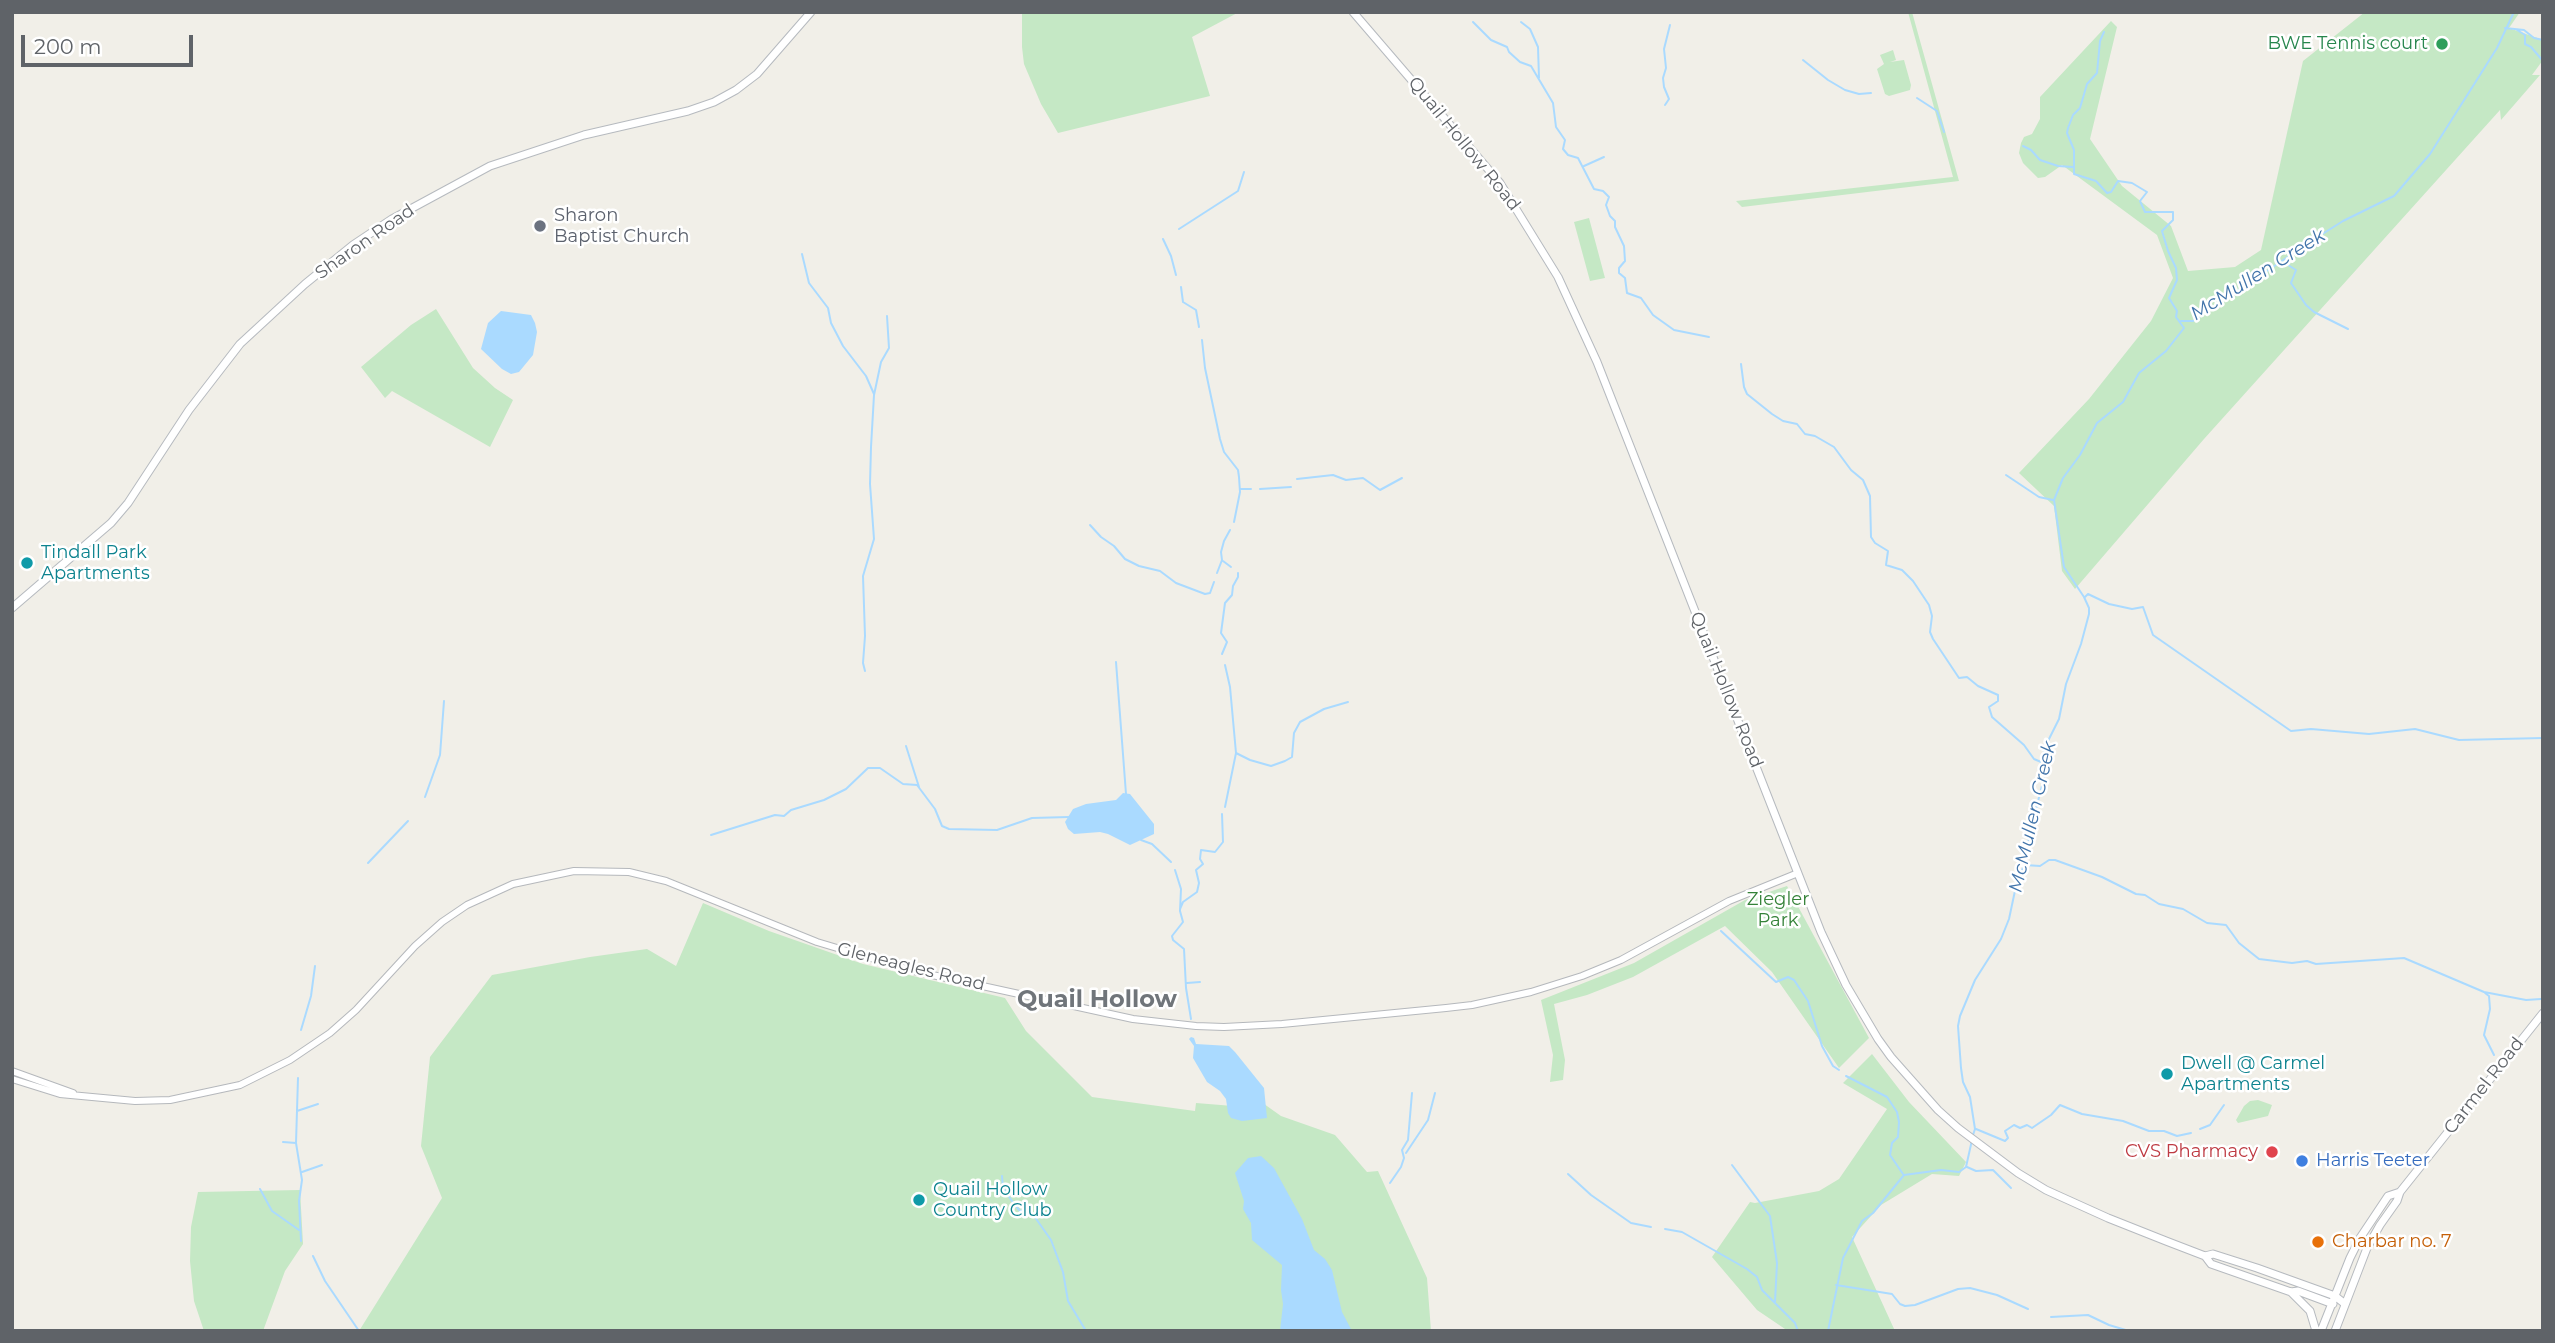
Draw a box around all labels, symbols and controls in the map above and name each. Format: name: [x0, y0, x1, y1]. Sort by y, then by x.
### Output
scale bar: [24, 21, 196, 65]
place label: BWE Tennis court: [2268, 33, 2428, 55]
text: 200 m: [34, 34, 101, 59]
marker: BWE Tennis court: [2434, 36, 2450, 52]
street label: Quail Hollow Road: [1403, 73, 1525, 215]
street label: Sharon Road: [311, 200, 419, 284]
place label: Sharon Baptist Church: [554, 205, 690, 248]
marker: Sharon Baptist Church: [532, 218, 548, 234]
water label: McMullen Creek: [2186, 224, 2330, 326]
place label: Tindall Park Apartments: [41, 542, 150, 584]
marker: Tindall Park Apartments: [19, 555, 35, 571]
street label: Quail Hollow Road: [1685, 609, 1767, 771]
water label: McMullen Creek: [2005, 739, 2061, 895]
park label: Ziegler Park: [1747, 889, 1809, 932]
street label: Gleneagles Road: [835, 938, 987, 996]
district label: Quail Hollow: [1017, 986, 1177, 1014]
street label: Carmel Road: [2440, 1033, 2528, 1139]
place label: Dwell @ Carmel Apartments: [2181, 1053, 2325, 1096]
marker: Dwell @ Carmel Apartments: [2159, 1066, 2175, 1082]
place label: CVS Pharmacy: [2125, 1141, 2258, 1163]
marker: CVS Pharmacy: [2264, 1144, 2280, 1160]
place label: Harris Teeter: [2316, 1150, 2430, 1172]
marker: Harris Teeter: [2294, 1153, 2310, 1169]
place label: Quail Hollow Country Club: [933, 1179, 1052, 1222]
marker: Quail Hollow Country Club: [911, 1192, 927, 1208]
place label: Charbar no. 7: [2332, 1231, 2452, 1253]
marker: Charbar no. 7: [2310, 1234, 2326, 1250]

